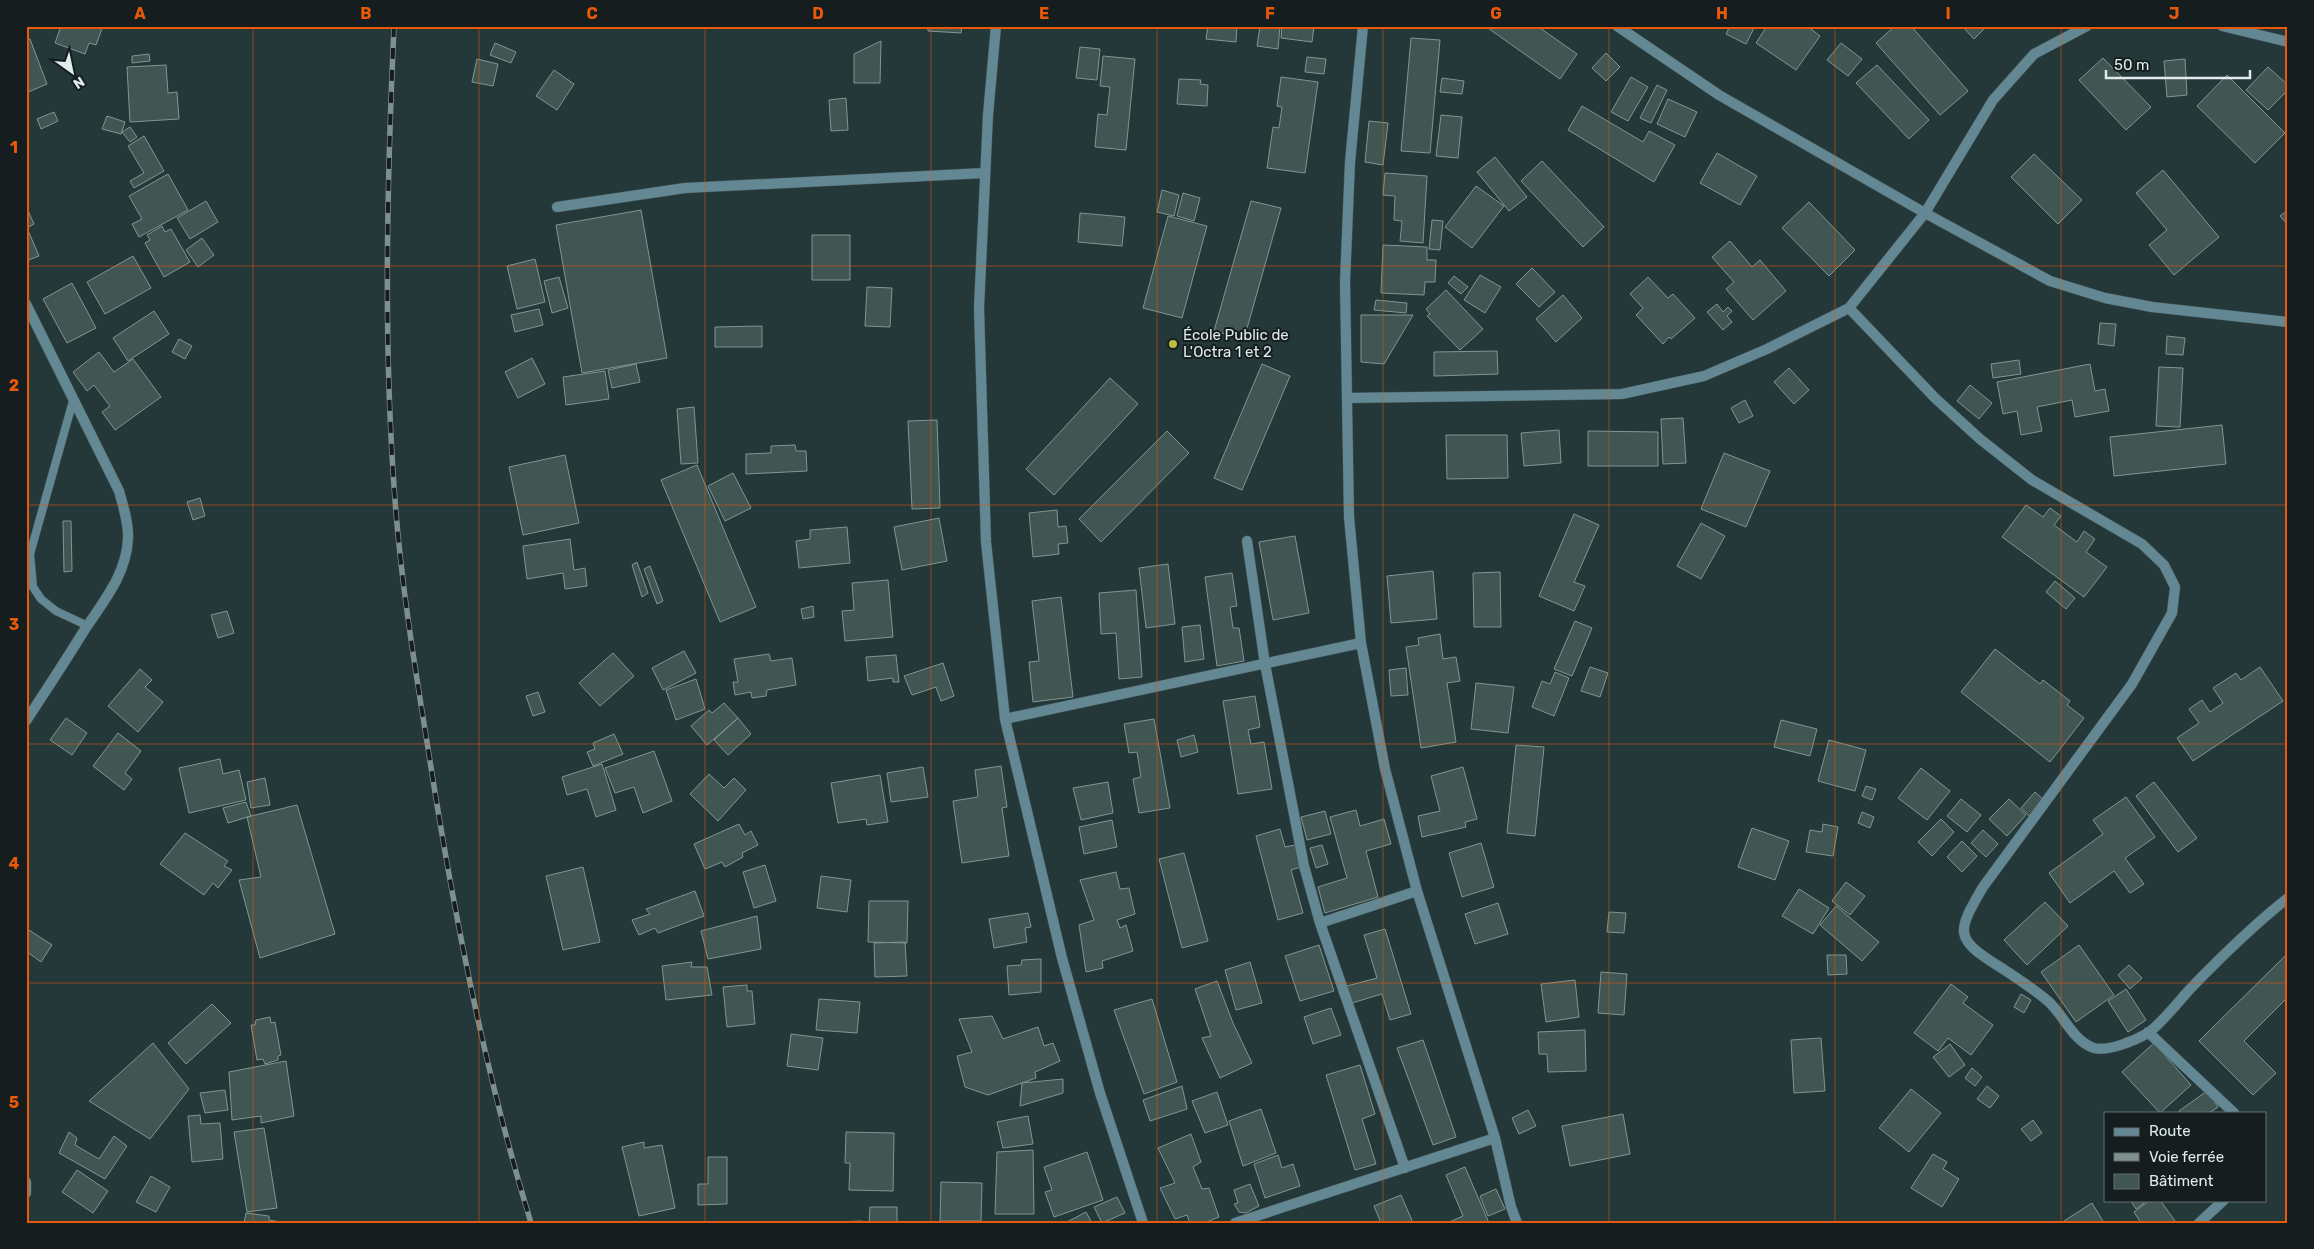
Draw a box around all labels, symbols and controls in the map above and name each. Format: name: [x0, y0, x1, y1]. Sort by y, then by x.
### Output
text: A: [134, 4, 146, 23]
text: B: [360, 4, 372, 23]
text: C: [586, 4, 598, 23]
text: D: [812, 4, 824, 23]
text: E: [1039, 4, 1049, 23]
text: F: [1265, 4, 1275, 23]
text: G: [1490, 4, 1502, 23]
text: H: [1716, 4, 1728, 23]
text: I: [1945, 4, 1951, 23]
text: J: [2169, 4, 2179, 23]
north arrow: [48, 48, 98, 98]
scale bar: [2106, 48, 2250, 80]
text: 50 m: [2114, 56, 2149, 74]
text: N: [70, 73, 88, 92]
text: 1: [10, 138, 18, 157]
place label: École Public de L'Octra 1 et 2: [1183, 326, 1289, 361]
marker: École Public de L'Octra 1 et 2: [1167, 338, 1179, 350]
text: 2: [9, 376, 19, 395]
text: 3: [9, 615, 19, 634]
text: 4: [9, 854, 20, 873]
text: 5: [9, 1093, 19, 1112]
legend: [2104, 1112, 2266, 1202]
text: Route: [2149, 1122, 2191, 1140]
text: Voie ferrée: [2149, 1148, 2224, 1166]
text: Bâtiment: [2149, 1172, 2213, 1190]

